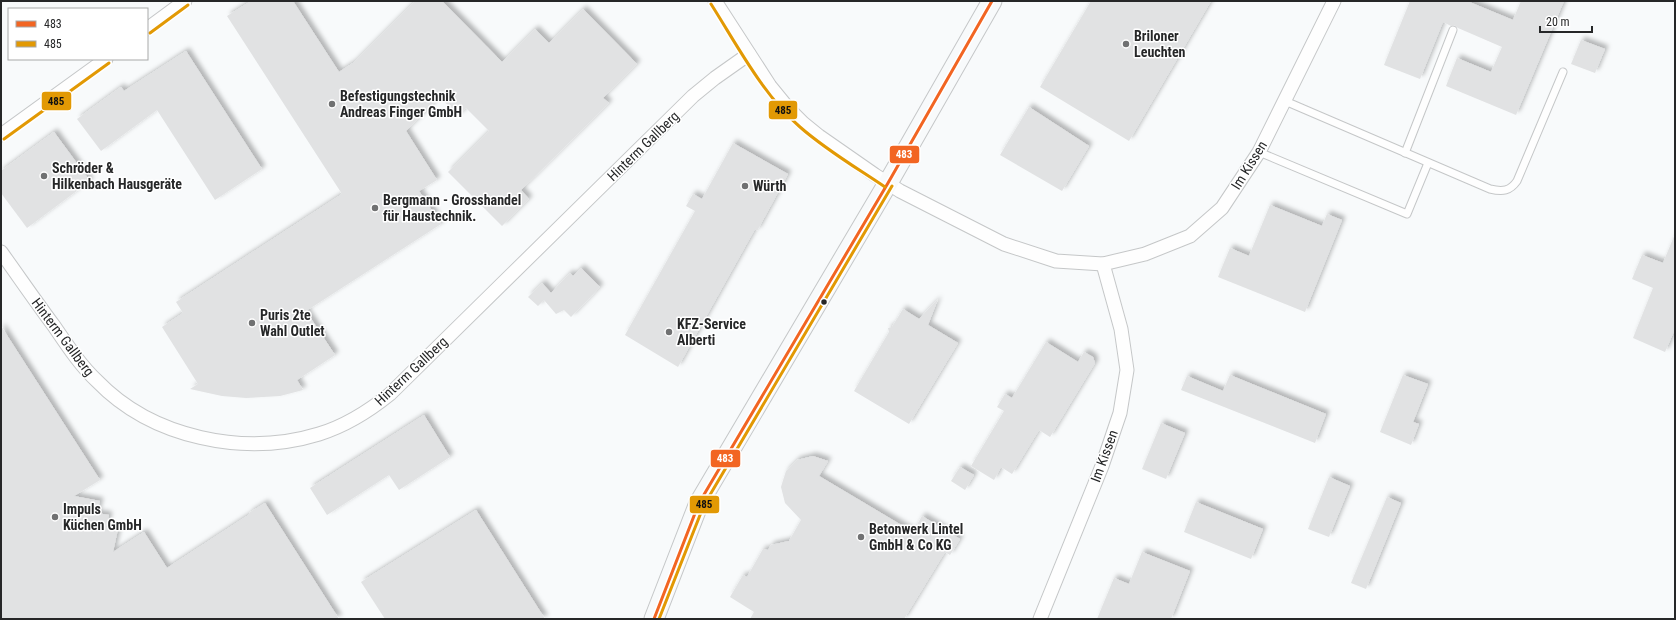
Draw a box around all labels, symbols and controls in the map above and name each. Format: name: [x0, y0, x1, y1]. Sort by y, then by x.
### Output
legend: [8, 8, 148, 60]
scale bar: [1540, 8, 1592, 34]
text: 20 m: [1546, 15, 1570, 29]
text: 483: [44, 17, 62, 31]
place label: Briloner Leuchten: [1134, 28, 1186, 60]
text: 485: [44, 37, 62, 51]
marker: Briloner Leuchten: [1121, 39, 1131, 49]
place label: Befestigungstechnik Andreas Finger GmbH: [340, 88, 462, 120]
line badge: 485: [41, 91, 72, 111]
text: 485: [48, 95, 65, 108]
marker: Befestigungstechnik Andreas Finger GmbH: [327, 99, 337, 109]
line badge: 485: [768, 100, 798, 120]
text: 485: [775, 104, 792, 117]
street label: Hinterm Gallberg: [604, 108, 682, 184]
street label: Im Kissen: [1228, 138, 1270, 192]
line badge: 483: [889, 145, 920, 164]
text: 483: [896, 148, 913, 161]
place label: Schröder & Hilkenbach Hausgeräte: [52, 160, 182, 192]
marker: Schröder & Hilkenbach Hausgeräte: [39, 171, 49, 181]
place label: Würth: [753, 178, 787, 194]
marker: Würth: [740, 181, 750, 191]
place label: Bergmann - Grosshandel für Haustechnik.: [383, 192, 521, 224]
marker: Bergmann - Grosshandel für Haustechnik.: [370, 203, 380, 213]
street label: Hinterm Gallberg: [29, 295, 97, 379]
unlabelled marker: [819, 297, 829, 307]
place label: Puris 2te Wahl Outlet: [260, 307, 325, 339]
place label: KFZ-Service Alberti: [677, 316, 746, 348]
marker: Puris 2te Wahl Outlet: [247, 318, 257, 328]
marker: KFZ-Service Alberti: [664, 327, 674, 337]
street label: Hinterm Gallberg: [371, 333, 451, 409]
street label: Im Kissen: [1087, 428, 1121, 484]
line badge: 483: [710, 449, 741, 468]
text: 483: [717, 452, 734, 465]
line badge: 485: [689, 495, 720, 514]
text: 485: [696, 498, 713, 511]
place label: Impuls Küchen GmbH: [63, 501, 142, 533]
marker: Impuls Küchen GmbH: [50, 512, 60, 522]
place label: Betonwerk Lintel GmbH & Co KG: [869, 521, 963, 553]
marker: Betonwerk Lintel GmbH & Co KG: [856, 532, 866, 542]

